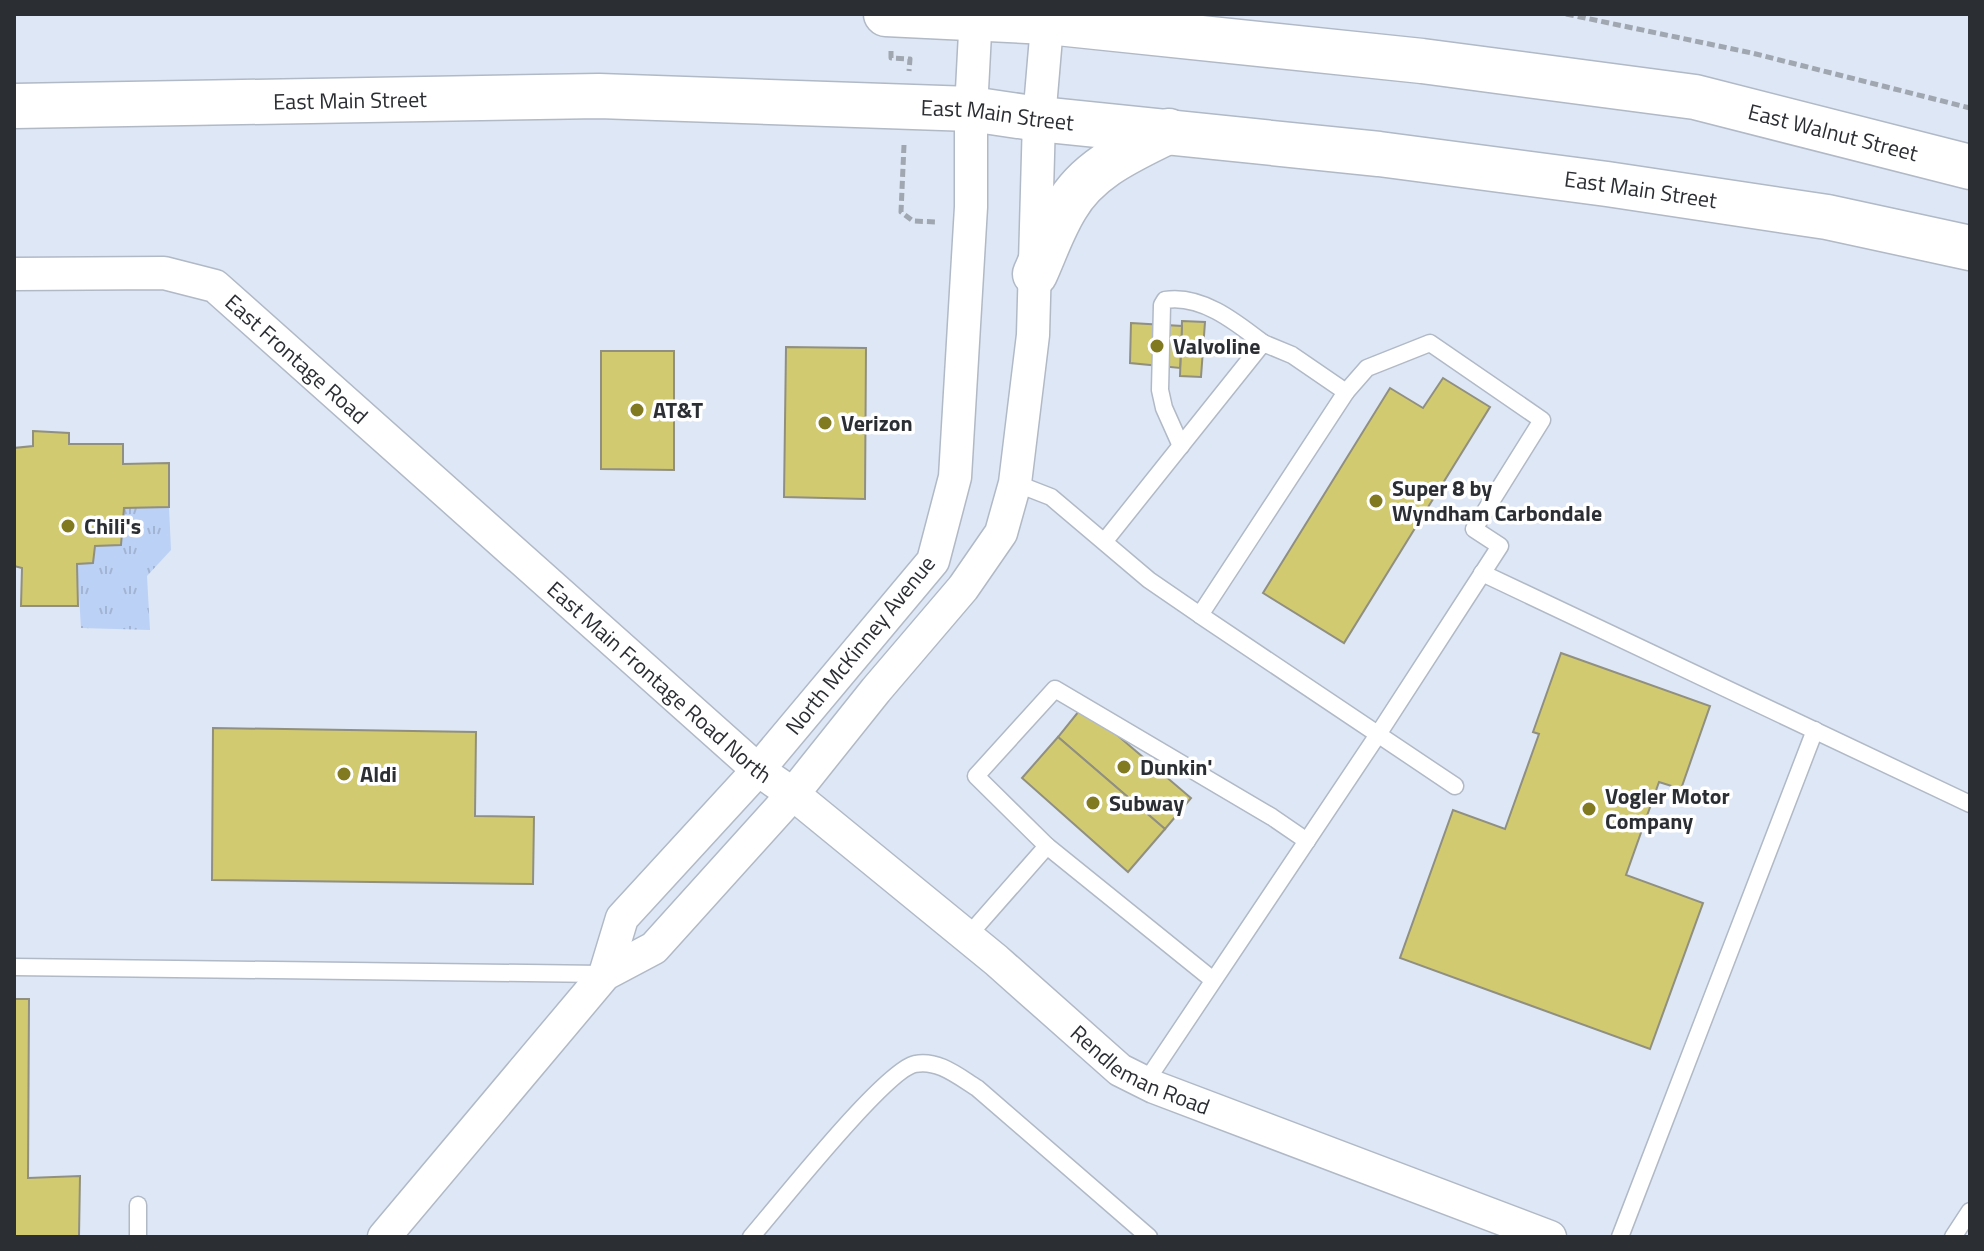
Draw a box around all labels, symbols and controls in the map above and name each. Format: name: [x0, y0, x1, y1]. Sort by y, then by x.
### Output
street label: East Main Street: [273, 82, 427, 119]
street label: East Main Street: [920, 90, 1076, 140]
street label: East Walnut Street: [1744, 94, 1922, 170]
street label: East Main Street: [1562, 162, 1720, 217]
street label: East Frontage Road: [218, 286, 376, 432]
place label: Valvoline: [1173, 329, 1260, 363]
marker: Valvoline: [1148, 337, 1166, 355]
place label: AT&T: [653, 393, 703, 427]
marker: AT&T: [628, 401, 646, 419]
place label: Verizon: [841, 406, 913, 440]
marker: Verizon: [816, 414, 834, 432]
place label: Super 8 by Wyndham Carbondale: [1392, 471, 1602, 530]
marker: Super 8 by Wyndham Carbondale: [1367, 492, 1385, 510]
place label: Chili's: [84, 509, 141, 543]
marker: Chili's: [59, 517, 77, 535]
street label: North McKinney Avenue: [777, 548, 943, 742]
street label: East Main Frontage Road North: [539, 573, 779, 792]
place label: Dunkin': [1140, 750, 1213, 784]
place label: Aldi: [360, 757, 397, 791]
marker: Dunkin': [1115, 758, 1133, 776]
marker: Aldi: [335, 765, 353, 783]
place label: Vogler Motor Company: [1605, 779, 1730, 838]
place label: Subway: [1109, 786, 1184, 820]
marker: Subway: [1084, 794, 1102, 812]
marker: Vogler Motor Company: [1580, 800, 1598, 818]
street label: Rendleman Road: [1063, 1017, 1215, 1124]

